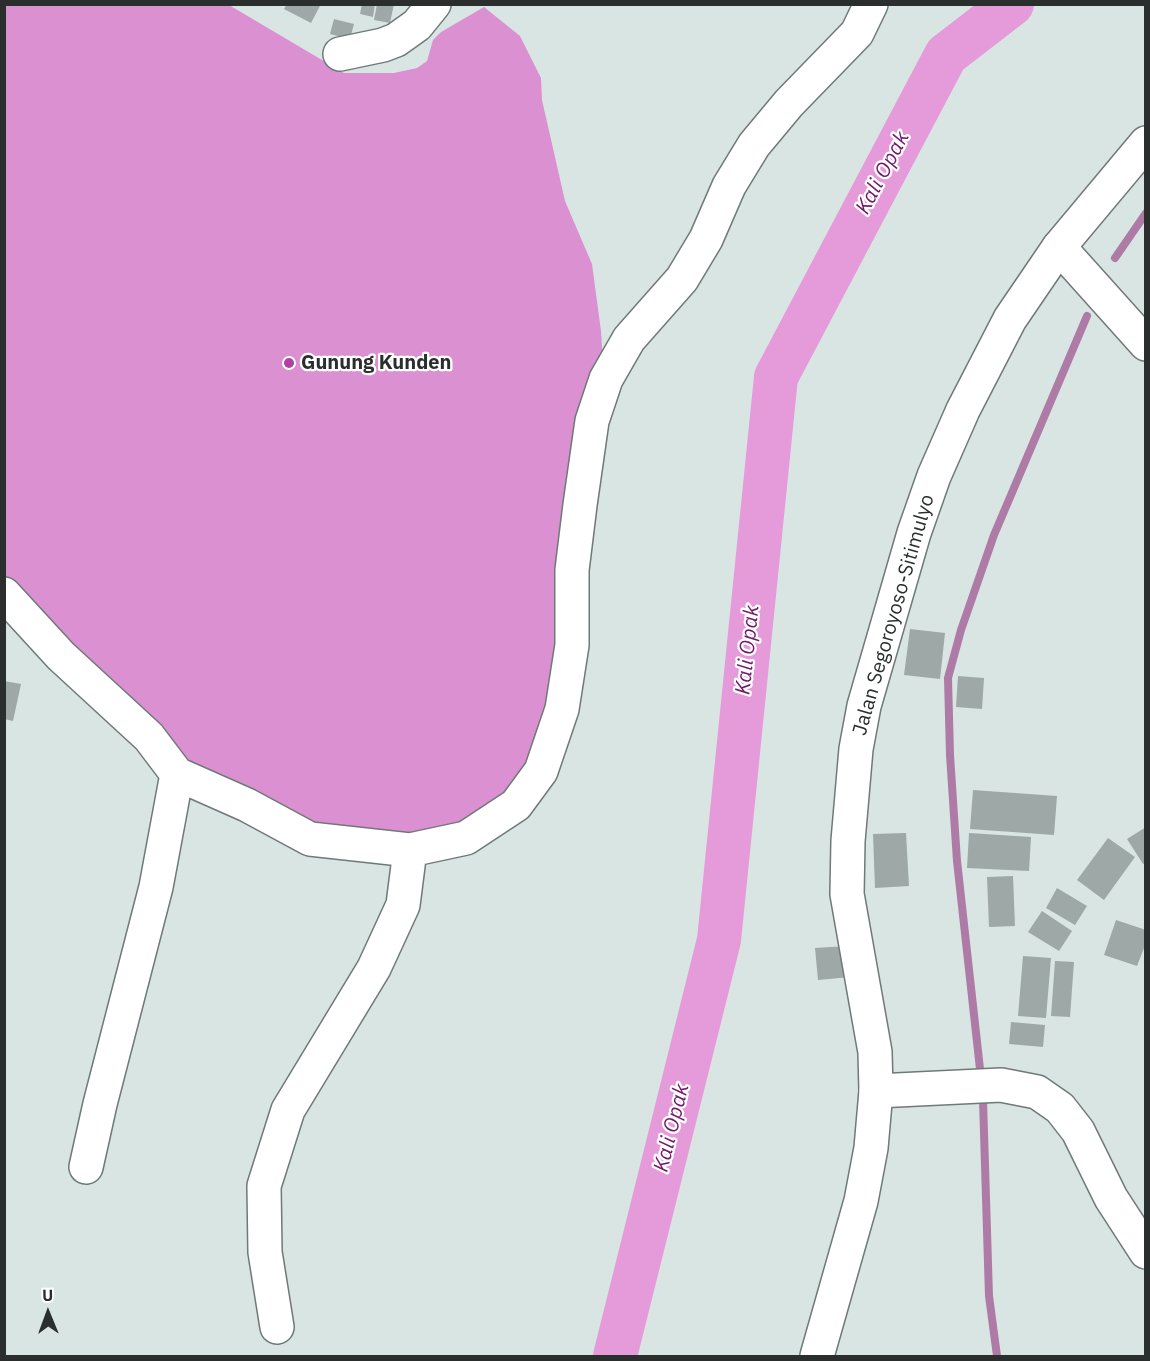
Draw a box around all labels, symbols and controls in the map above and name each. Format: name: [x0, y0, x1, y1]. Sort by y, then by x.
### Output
water label: Kali Opak: [851, 127, 915, 219]
place label: Gunung Kunden: [301, 351, 451, 375]
marker: Gunung Kunden: [282, 356, 296, 370]
street label: Jalan Segoroyoso-Sitimulyo: [848, 492, 940, 738]
water label: Kali Opak: [731, 604, 765, 696]
water label: Kali Opak: [649, 1081, 695, 1175]
north arrow: [18, 1283, 78, 1343]
text: U: [42, 1285, 53, 1305]

